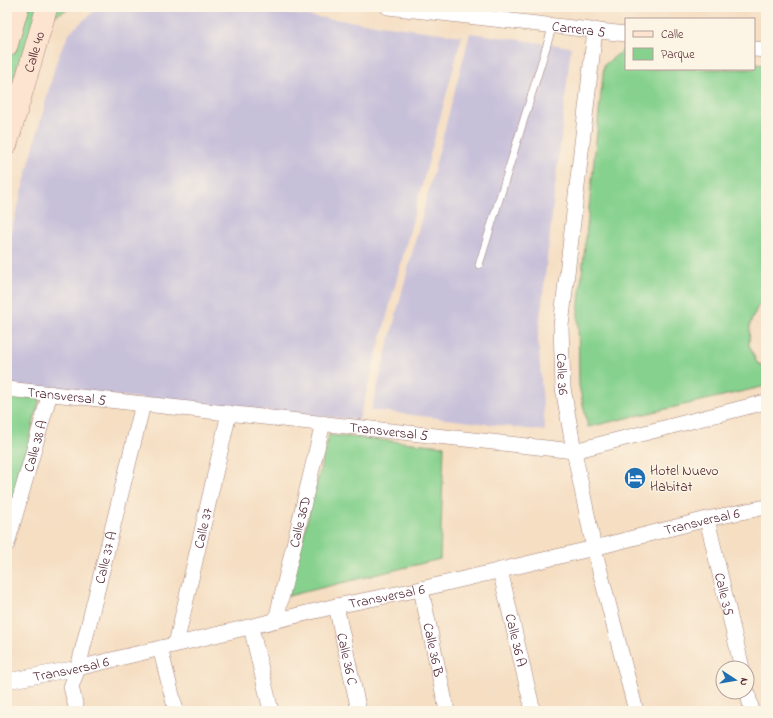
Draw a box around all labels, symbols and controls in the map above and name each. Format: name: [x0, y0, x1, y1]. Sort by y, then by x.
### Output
street label: Carrera 5: [551, 17, 606, 44]
legend: [625, 18, 755, 70]
text: Calle: [661, 26, 684, 44]
street label: Calle 40: [19, 29, 51, 75]
text: Parque: [661, 46, 695, 64]
street label: Calle 36: [550, 353, 573, 397]
street label: Transversal 5: [26, 382, 107, 412]
street label: Transversal 5: [348, 417, 429, 447]
street label: Calle 38 A: [19, 418, 54, 475]
place label: Hotel Nuevo Habitat: [650, 461, 719, 498]
hotel icon: Hotel Nuevo Habitat: [622, 465, 648, 491]
street label: Calle 36D: [285, 494, 317, 550]
street label: Transversal 6: [662, 504, 742, 542]
street label: Calle 37: [189, 506, 219, 551]
street label: Calle 37 A: [90, 529, 123, 586]
street label: Calle 35: [708, 571, 738, 618]
street label: Transversal 6: [347, 579, 427, 615]
street label: Calle 36 A: [499, 612, 531, 669]
street label: Calle 36 B: [416, 621, 448, 679]
street label: Calle 36 C: [330, 631, 362, 687]
street label: Transversal 6: [31, 652, 111, 688]
north arrow: [715, 660, 755, 700]
text: N: [735, 677, 752, 687]

